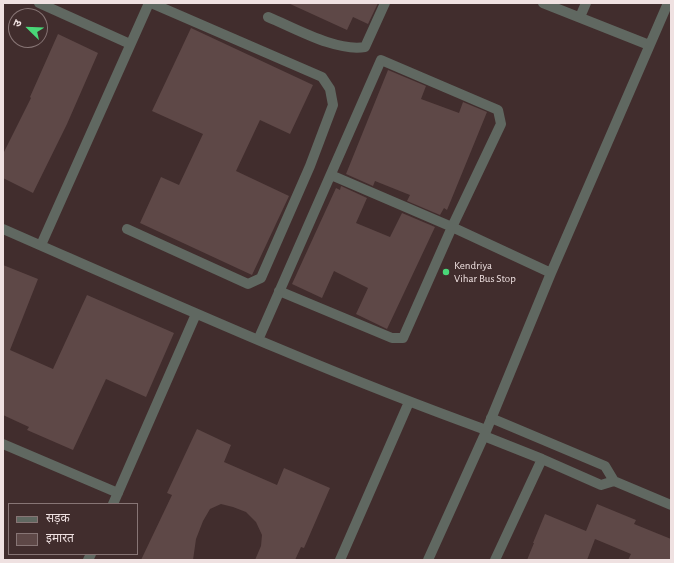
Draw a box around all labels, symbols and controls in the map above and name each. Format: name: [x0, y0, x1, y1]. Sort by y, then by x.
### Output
north arrow: [8, 8, 48, 48]
text: उ: [11, 18, 24, 29]
place label: Kendriya Vihar Bus Stop: [454, 259, 516, 285]
marker: Kendriya Vihar Bus Stop: [441, 267, 451, 277]
legend: [8, 503, 138, 555]
text: सड़क: [46, 512, 70, 524]
text: इमारत: [46, 532, 74, 544]

